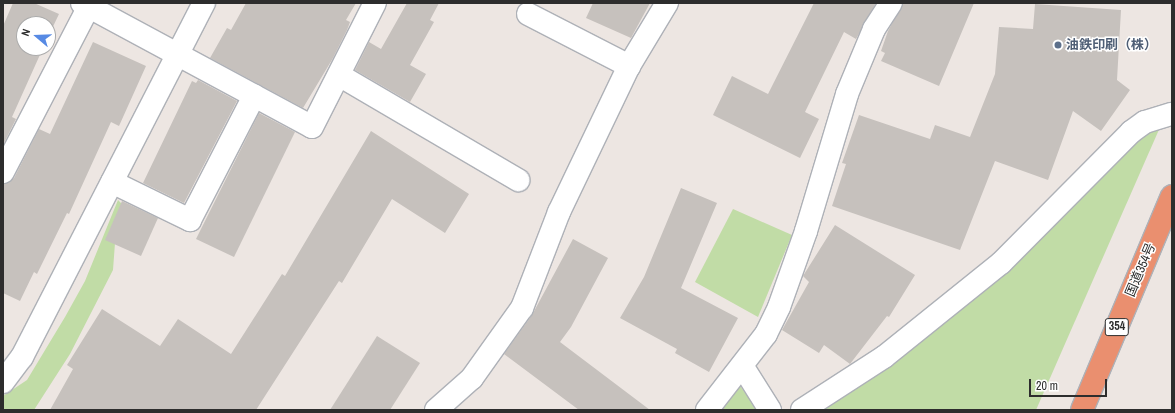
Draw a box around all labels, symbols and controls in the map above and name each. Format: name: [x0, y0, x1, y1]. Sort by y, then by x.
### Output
north arrow: [16, 16, 56, 56]
text: N: [18, 27, 33, 38]
place label: 油鉄印刷（株）: [1066, 37, 1157, 53]
marker: 油鉄印刷（株）: [1053, 40, 1063, 50]
street label: 国道354号: [1123, 241, 1159, 299]
road number: 354: [1104, 317, 1130, 337]
scale bar: [1031, 371, 1109, 397]
text: 20 m: [1036, 378, 1058, 394]

